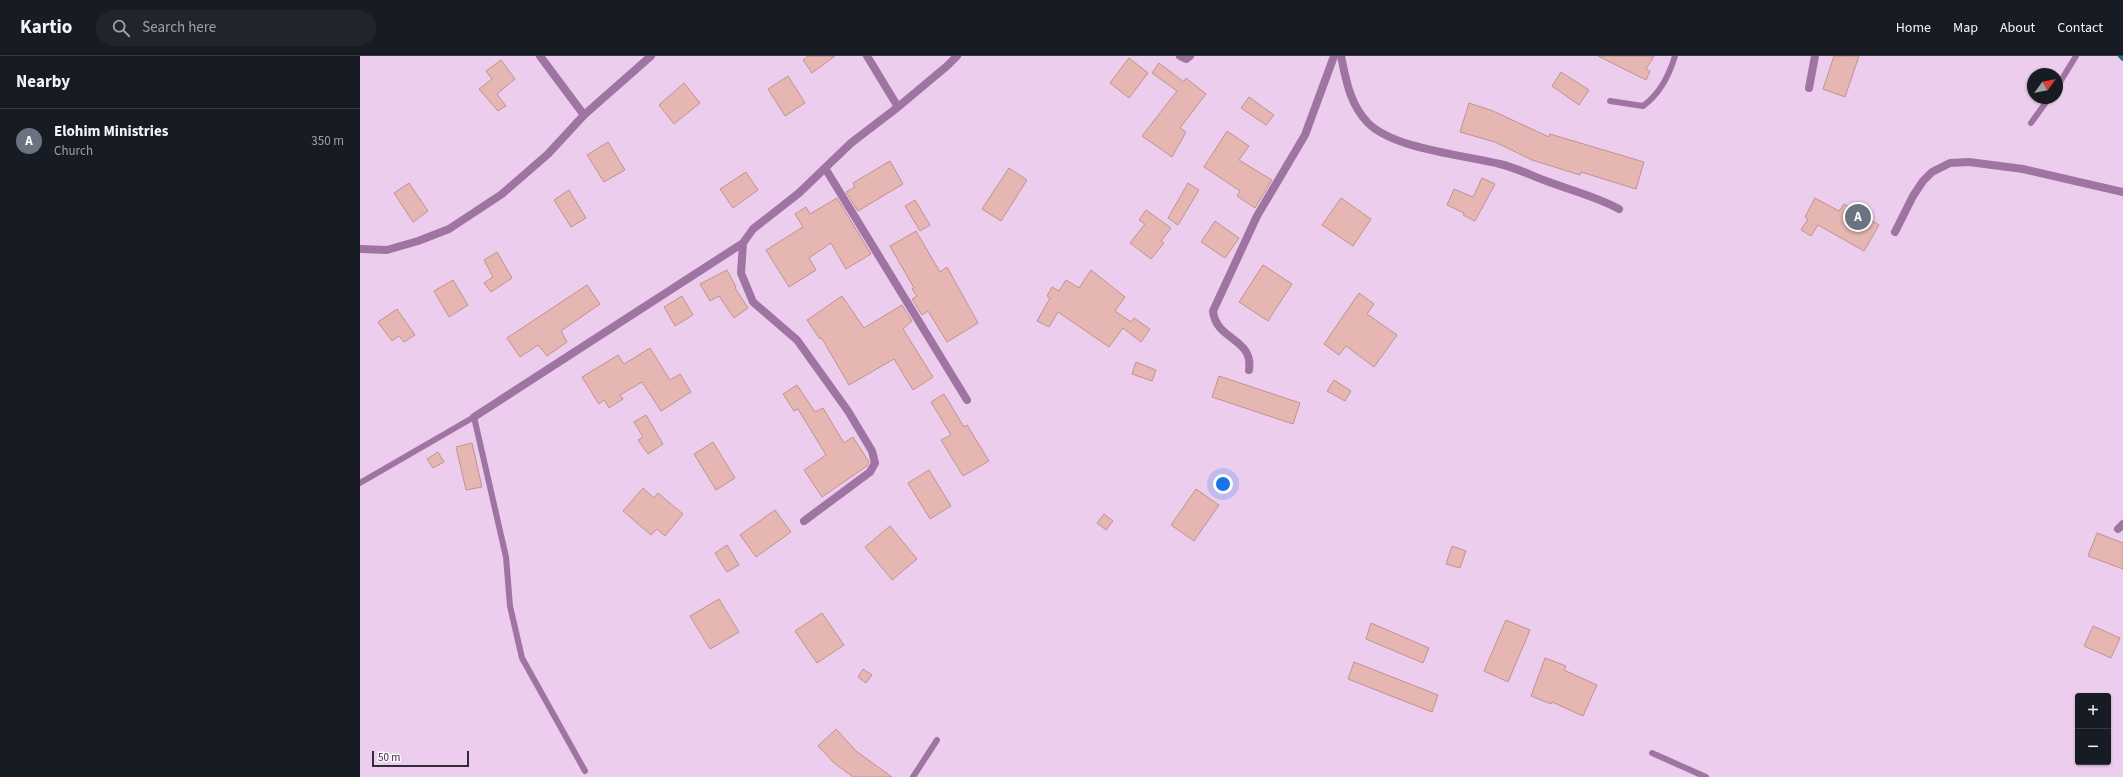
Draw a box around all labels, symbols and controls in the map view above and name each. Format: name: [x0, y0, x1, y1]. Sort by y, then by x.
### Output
search box: [96, 10, 376, 46]
text: Kartio: [20, 14, 72, 41]
icon: search: [110, 17, 132, 39]
text: Search here: [142, 17, 216, 38]
text: Home: [1896, 18, 1931, 38]
text: Map: [1953, 18, 1978, 38]
text: About: [2000, 18, 2035, 38]
text: Contact: [2057, 18, 2103, 38]
north arrow: [2027, 68, 2063, 104]
text: Nearby: [16, 70, 70, 94]
text: Elohim Ministries: [54, 121, 168, 142]
text: A: [25, 132, 33, 150]
text: 350 m: [311, 132, 344, 150]
text: Church: [54, 142, 93, 160]
pin: A: [1845, 202, 1871, 232]
your location: [1213, 474, 1233, 494]
map controls: [2075, 693, 2111, 765]
button: +: [2075, 693, 2111, 729]
button: −: [2075, 729, 2111, 765]
scale bar: [372, 749, 469, 768]
text: 50 m: [378, 750, 400, 765]

